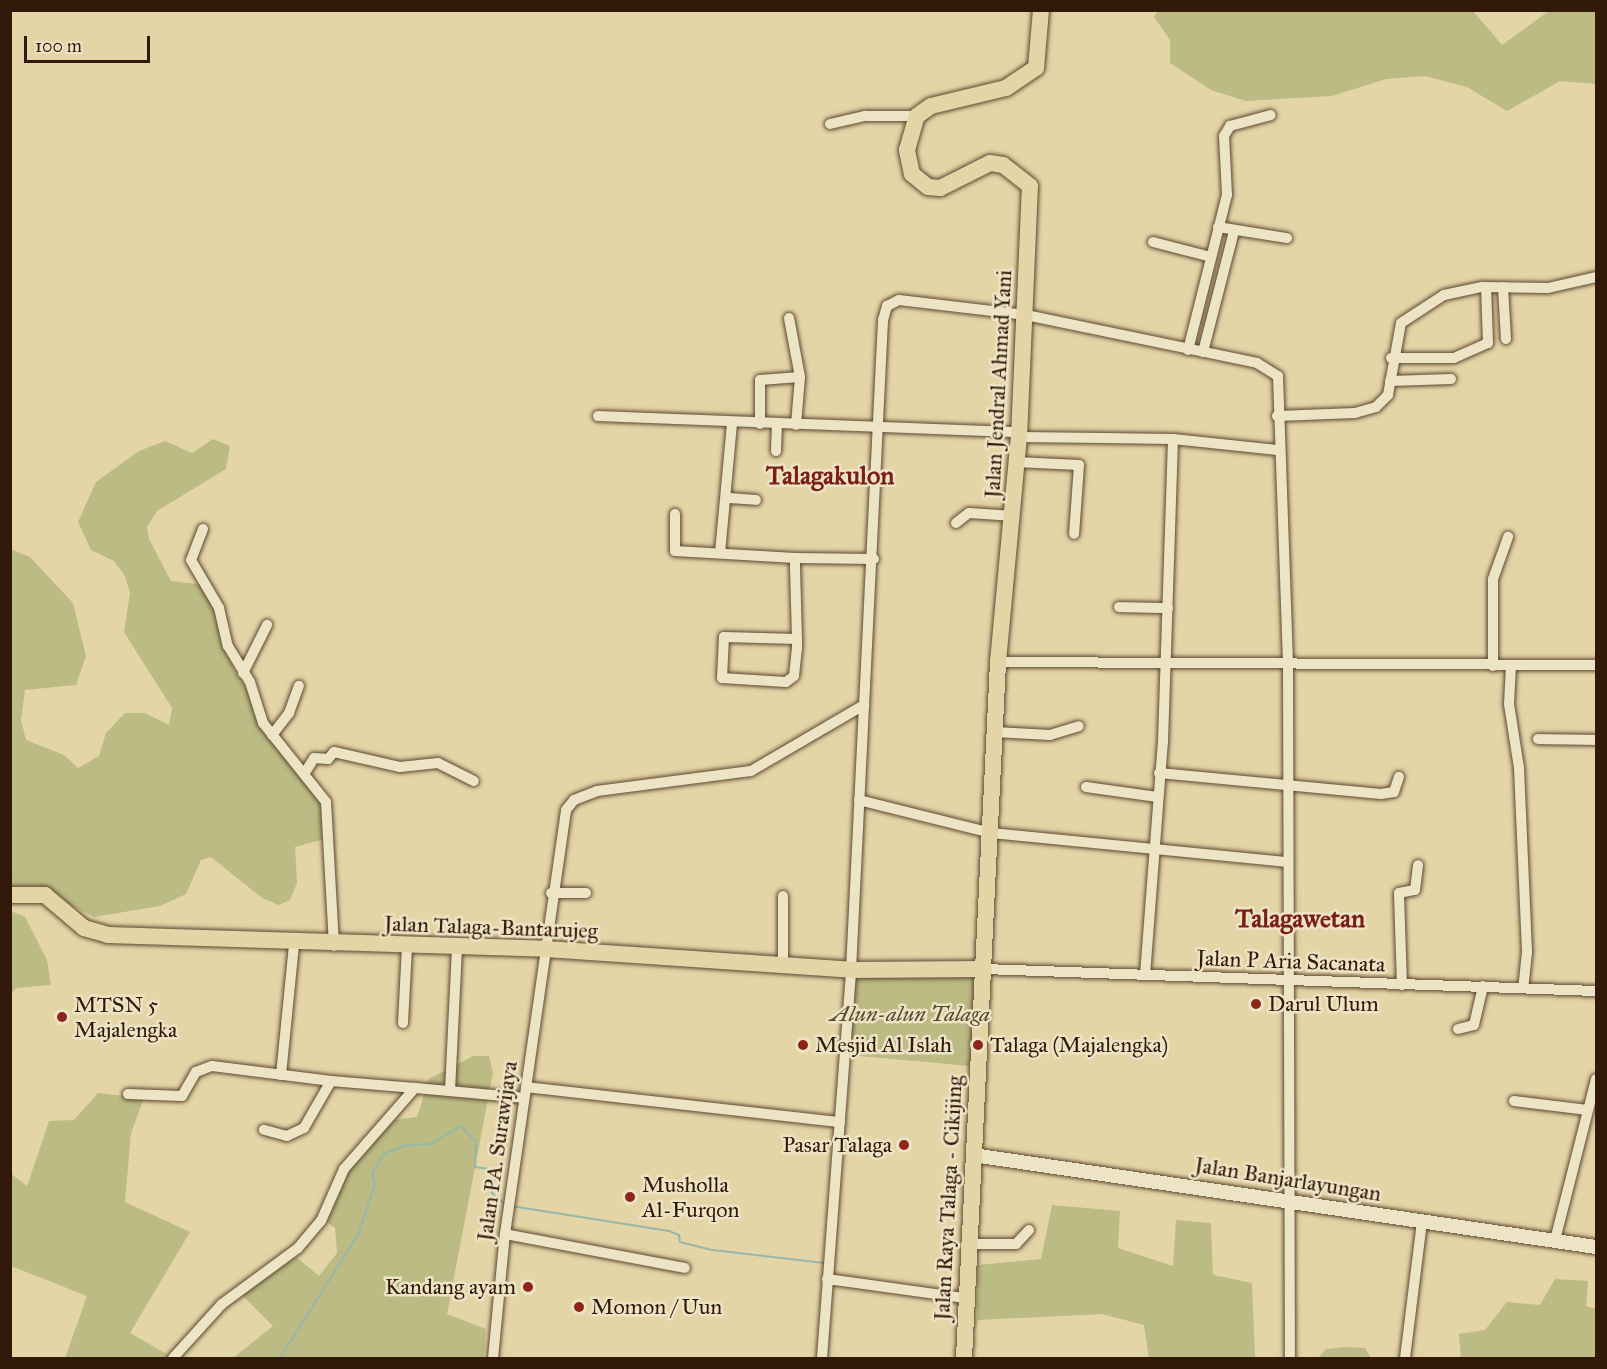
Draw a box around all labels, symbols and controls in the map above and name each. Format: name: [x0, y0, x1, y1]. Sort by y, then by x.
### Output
scale bar: [27, 24, 153, 62]
text: 100 m: [35, 35, 82, 57]
street label: Jalan Jendral Ahmad Yani: [979, 269, 1017, 499]
district label: Talagakulon: [766, 460, 894, 492]
district label: Talagawetan: [1235, 903, 1365, 935]
street label: Jalan Talaga-Bantarujeg: [384, 910, 598, 944]
street label: Jalan P Aria Sacanata: [1196, 945, 1386, 977]
place label: MTSN 5 Majalengka: [74, 991, 177, 1042]
place label: Darul Ulum: [1268, 991, 1379, 1017]
marker: Darul Ulum: [1249, 997, 1263, 1011]
park label: Alun-alun Talaga: [830, 1001, 990, 1027]
marker: MTSN 5 Majalengka: [55, 1010, 69, 1024]
place label: Mesjid Al Islah: [815, 1032, 952, 1058]
place label: Talaga (Majalengka): [990, 1032, 1168, 1058]
marker: Mesjid Al Islah: [796, 1038, 810, 1052]
marker: Talaga (Majalengka): [971, 1038, 985, 1052]
street label: Jalan PA. Surawijaya: [471, 1059, 523, 1243]
street label: Jalan Raya Talaga - Cikijing: [928, 1075, 968, 1321]
place label: Pasar Talaga: [782, 1132, 892, 1158]
marker: Pasar Talaga: [897, 1138, 911, 1152]
street label: Jalan Banjarlayungan: [1193, 1151, 1383, 1207]
place label: Musholla Al-Furqon: [642, 1171, 740, 1222]
marker: Musholla Al-Furqon: [623, 1190, 637, 1204]
place label: Kandang ayam: [385, 1274, 516, 1300]
marker: Kandang ayam: [521, 1280, 535, 1294]
place label: Momon / Uun: [591, 1294, 722, 1320]
marker: Momon / Uun: [572, 1300, 586, 1314]

